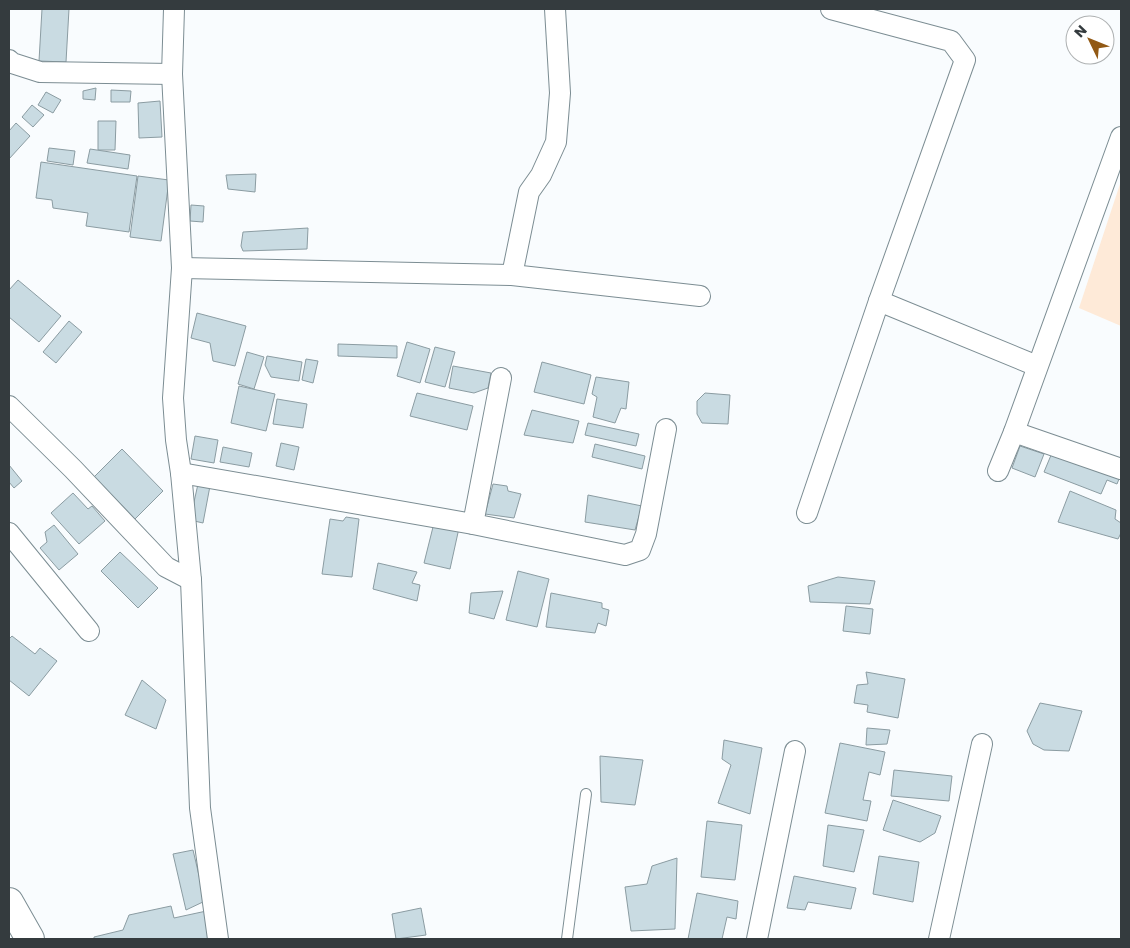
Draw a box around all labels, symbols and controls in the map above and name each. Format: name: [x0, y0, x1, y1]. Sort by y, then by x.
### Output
north arrow: [1065, 15, 1115, 65]
text: N: [1070, 20, 1091, 42]

